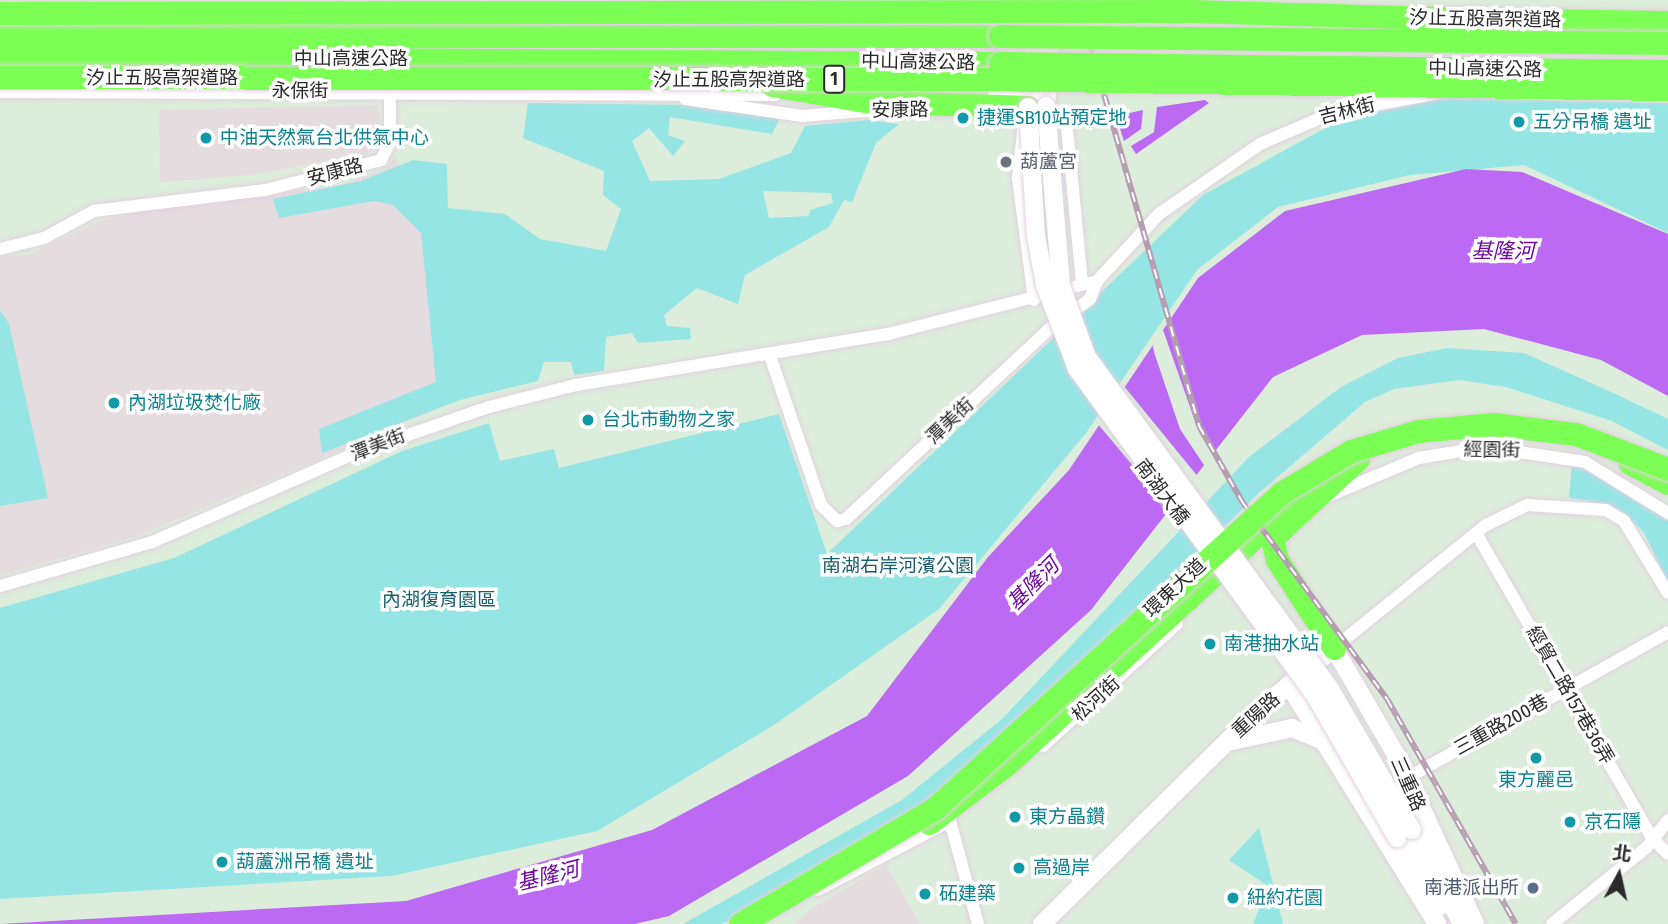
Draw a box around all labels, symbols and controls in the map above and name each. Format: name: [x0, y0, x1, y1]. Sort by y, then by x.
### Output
street label: 汐止五股高架道路: [1409, 6, 1561, 32]
street label: 中山高速公路: [294, 48, 408, 70]
street label: 中山高速公路: [861, 50, 975, 74]
street label: 中山高速公路: [1428, 57, 1542, 81]
road number: 1: [822, 64, 846, 94]
street label: 汐止五股高架道路: [86, 67, 238, 89]
street label: 汐止五股高架道路: [653, 69, 805, 91]
street label: 永保街: [272, 80, 328, 102]
street label: 吉林街: [1317, 93, 1377, 129]
street label: 安康路: [871, 98, 929, 122]
place label: 捷運SB10站預定地: [977, 107, 1127, 129]
marker: 捷運SB10站預定地: [955, 110, 971, 126]
place label: 五分吊橋 遺址: [1533, 111, 1651, 133]
marker: 五分吊橋 遺址: [1511, 114, 1527, 130]
place label: 中油天然氣台北供氣中心: [220, 127, 429, 149]
marker: 中油天然氣台北供氣中心: [198, 130, 214, 146]
place label: 葫蘆宮: [1020, 151, 1077, 173]
street label: 安康路: [305, 154, 365, 190]
marker: 葫蘆宮: [998, 154, 1014, 170]
water label: 基隆河: [1472, 238, 1534, 264]
place label: 內湖垃圾焚化廠: [128, 392, 261, 414]
street label: 潭美街: [921, 393, 979, 449]
marker: 內湖垃圾焚化廠: [106, 395, 122, 411]
place label: 台北市動物之家: [602, 409, 735, 431]
marker: 台北市動物之家: [580, 412, 596, 428]
street label: 潭美街: [347, 424, 409, 466]
street label: 經園街: [1463, 438, 1521, 462]
street label: 南湖大橋: [1130, 455, 1194, 529]
water label: 基隆河: [1002, 553, 1064, 615]
street label: 環東大道: [1139, 554, 1211, 622]
park label: 南湖右岸河濱公園: [822, 555, 974, 577]
park label: 內湖復育園區: [382, 589, 496, 611]
street label: 經貿二路157巷36弄: [1521, 622, 1619, 768]
place label: 南港抽水站: [1224, 633, 1319, 655]
marker: 南港抽水站: [1202, 636, 1218, 652]
street label: 松河街: [1067, 671, 1125, 727]
street label: 重陽路: [1227, 687, 1285, 743]
street label: 三重路200巷: [1450, 690, 1552, 760]
marker: 東方麗邑: [1528, 750, 1544, 766]
street label: 三重路: [1386, 753, 1430, 815]
place label: 東方麗邑: [1498, 769, 1574, 791]
place label: 東方晶鑽: [1029, 806, 1105, 828]
marker: 東方晶鑽: [1007, 809, 1023, 825]
place label: 京石隱: [1584, 811, 1641, 833]
marker: 京石隱: [1562, 814, 1578, 830]
north arrow: [1584, 840, 1654, 910]
text: 北: [1611, 841, 1633, 866]
place label: 葫蘆洲吊橋 遺址: [236, 851, 373, 873]
marker: 葫蘆洲吊橋 遺址: [214, 854, 230, 870]
water label: 基隆河: [514, 856, 582, 896]
place label: 高過岸: [1033, 857, 1090, 879]
marker: 高過岸: [1011, 860, 1027, 876]
place label: 南港派出所: [1424, 877, 1519, 899]
marker: 南港派出所: [1525, 880, 1541, 896]
place label: 砳建築: [939, 883, 996, 905]
marker: 砳建築: [917, 886, 933, 902]
place label: 紐約花園: [1247, 887, 1323, 909]
marker: 紐約花園: [1225, 890, 1241, 906]

